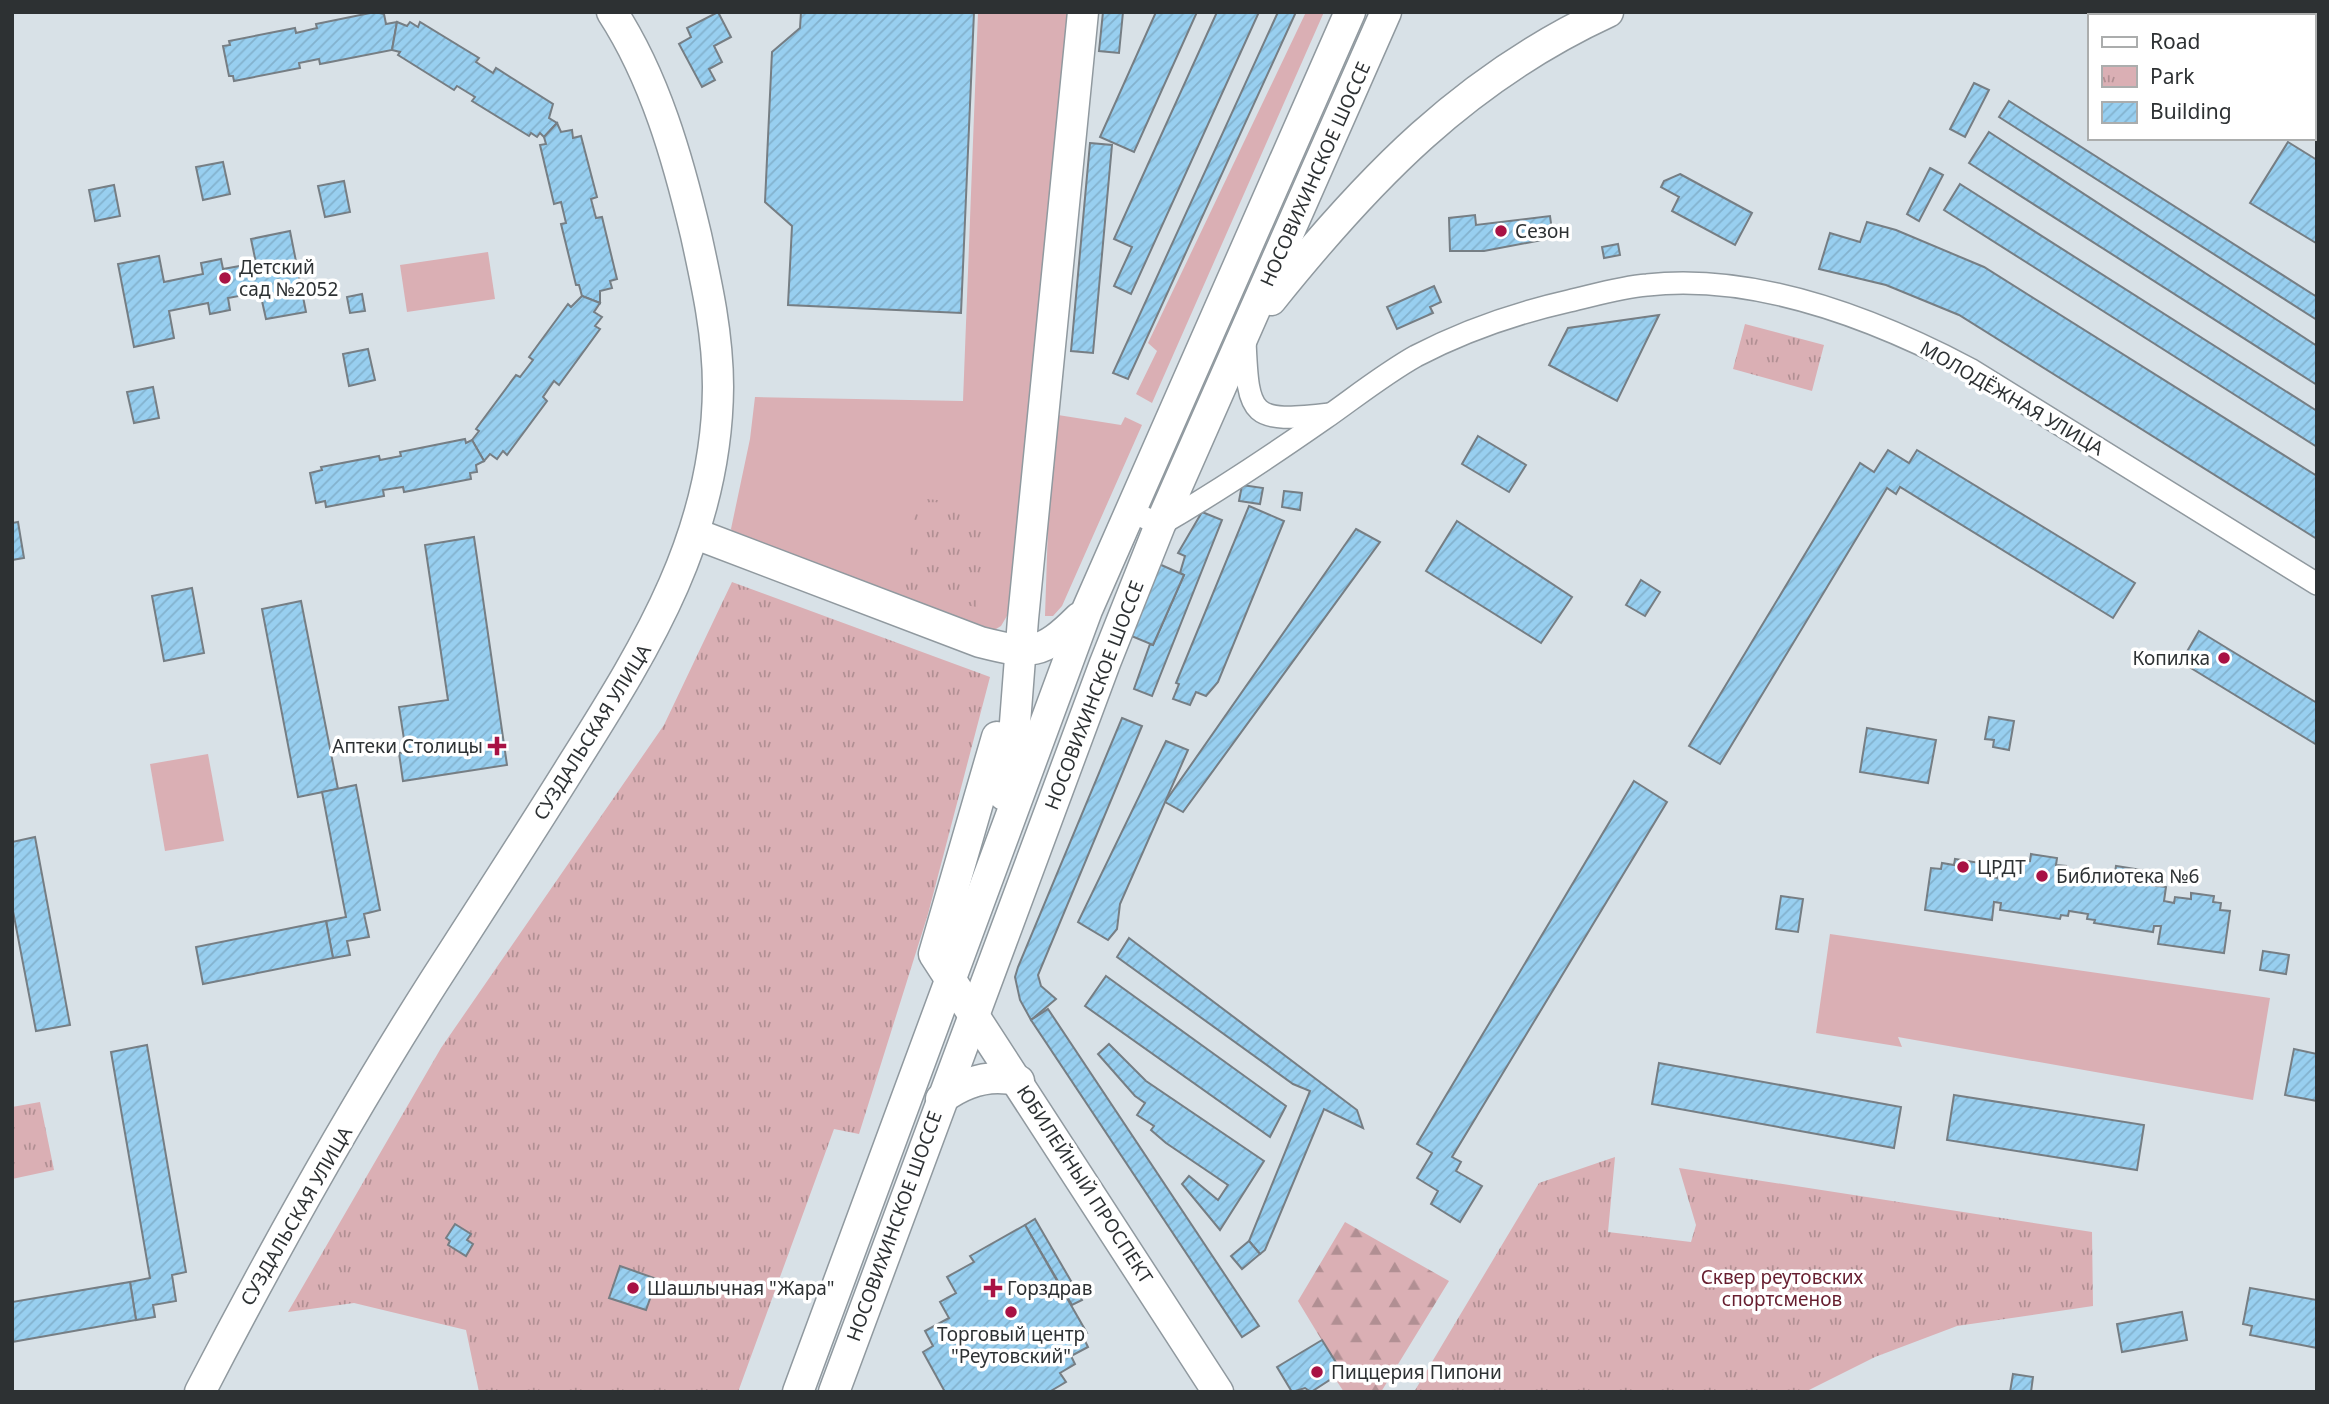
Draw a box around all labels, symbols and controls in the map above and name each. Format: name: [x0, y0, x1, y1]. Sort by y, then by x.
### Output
legend: [2088, 14, 2315, 140]
text: Road: [2150, 27, 2200, 55]
street label: НОСОВИХИНСКОЕ ШОССЕ: [1254, 58, 1376, 290]
text: Park: [2150, 62, 2195, 90]
text: Building: [2150, 97, 2232, 125]
place label: Сезон: [1515, 218, 1570, 244]
marker: Сезон: [1493, 223, 1509, 239]
place label: Детский сад №2052: [239, 254, 338, 302]
marker: Детский сад №2052: [217, 270, 233, 286]
street label: МОЛОДЁЖНАЯ УЛИЦА: [1916, 335, 2109, 462]
street label: НОСОВИХИНСКОЕ ШОССЕ: [1038, 577, 1150, 813]
street label: СУЗДАЛЬСКАЯ УЛИЦА: [527, 638, 657, 825]
place label: Копилка: [2132, 645, 2210, 671]
marker: Копилка: [2216, 650, 2232, 666]
place label: Аптеки Столицы: [332, 733, 483, 759]
marker: Аптеки Столицы: [489, 738, 505, 754]
place label: ЦРДТ: [1977, 854, 2026, 880]
marker: ЦРДТ: [1955, 859, 1971, 875]
place label: Библиотека №6: [2056, 863, 2199, 889]
marker: Библиотека №6: [2034, 868, 2050, 884]
street label: ЮБИЛЕЙНЫЙ ПРОСПЕКТ: [1011, 1080, 1159, 1289]
street label: НОСОВИХИНСКОЕ ШОССЕ: [840, 1107, 948, 1345]
street label: СУЗДАЛЬСКАЯ УЛИЦА: [234, 1121, 358, 1310]
park label: Сквер реутовских спортсменов: [1701, 1264, 1864, 1312]
place label: Шашлычная "Жара": [647, 1275, 835, 1301]
place label: Горздрав: [1007, 1275, 1092, 1301]
marker: Шашлычная "Жара": [625, 1280, 641, 1296]
marker: Горздрав: [985, 1280, 1001, 1296]
marker: Торговый центр "Реутовский": [1003, 1304, 1019, 1320]
place label: Торговый центр "Реутовский": [937, 1321, 1085, 1369]
place label: Пиццерия Пипони: [1331, 1359, 1502, 1385]
marker: Пиццерия Пипони: [1309, 1364, 1325, 1380]

